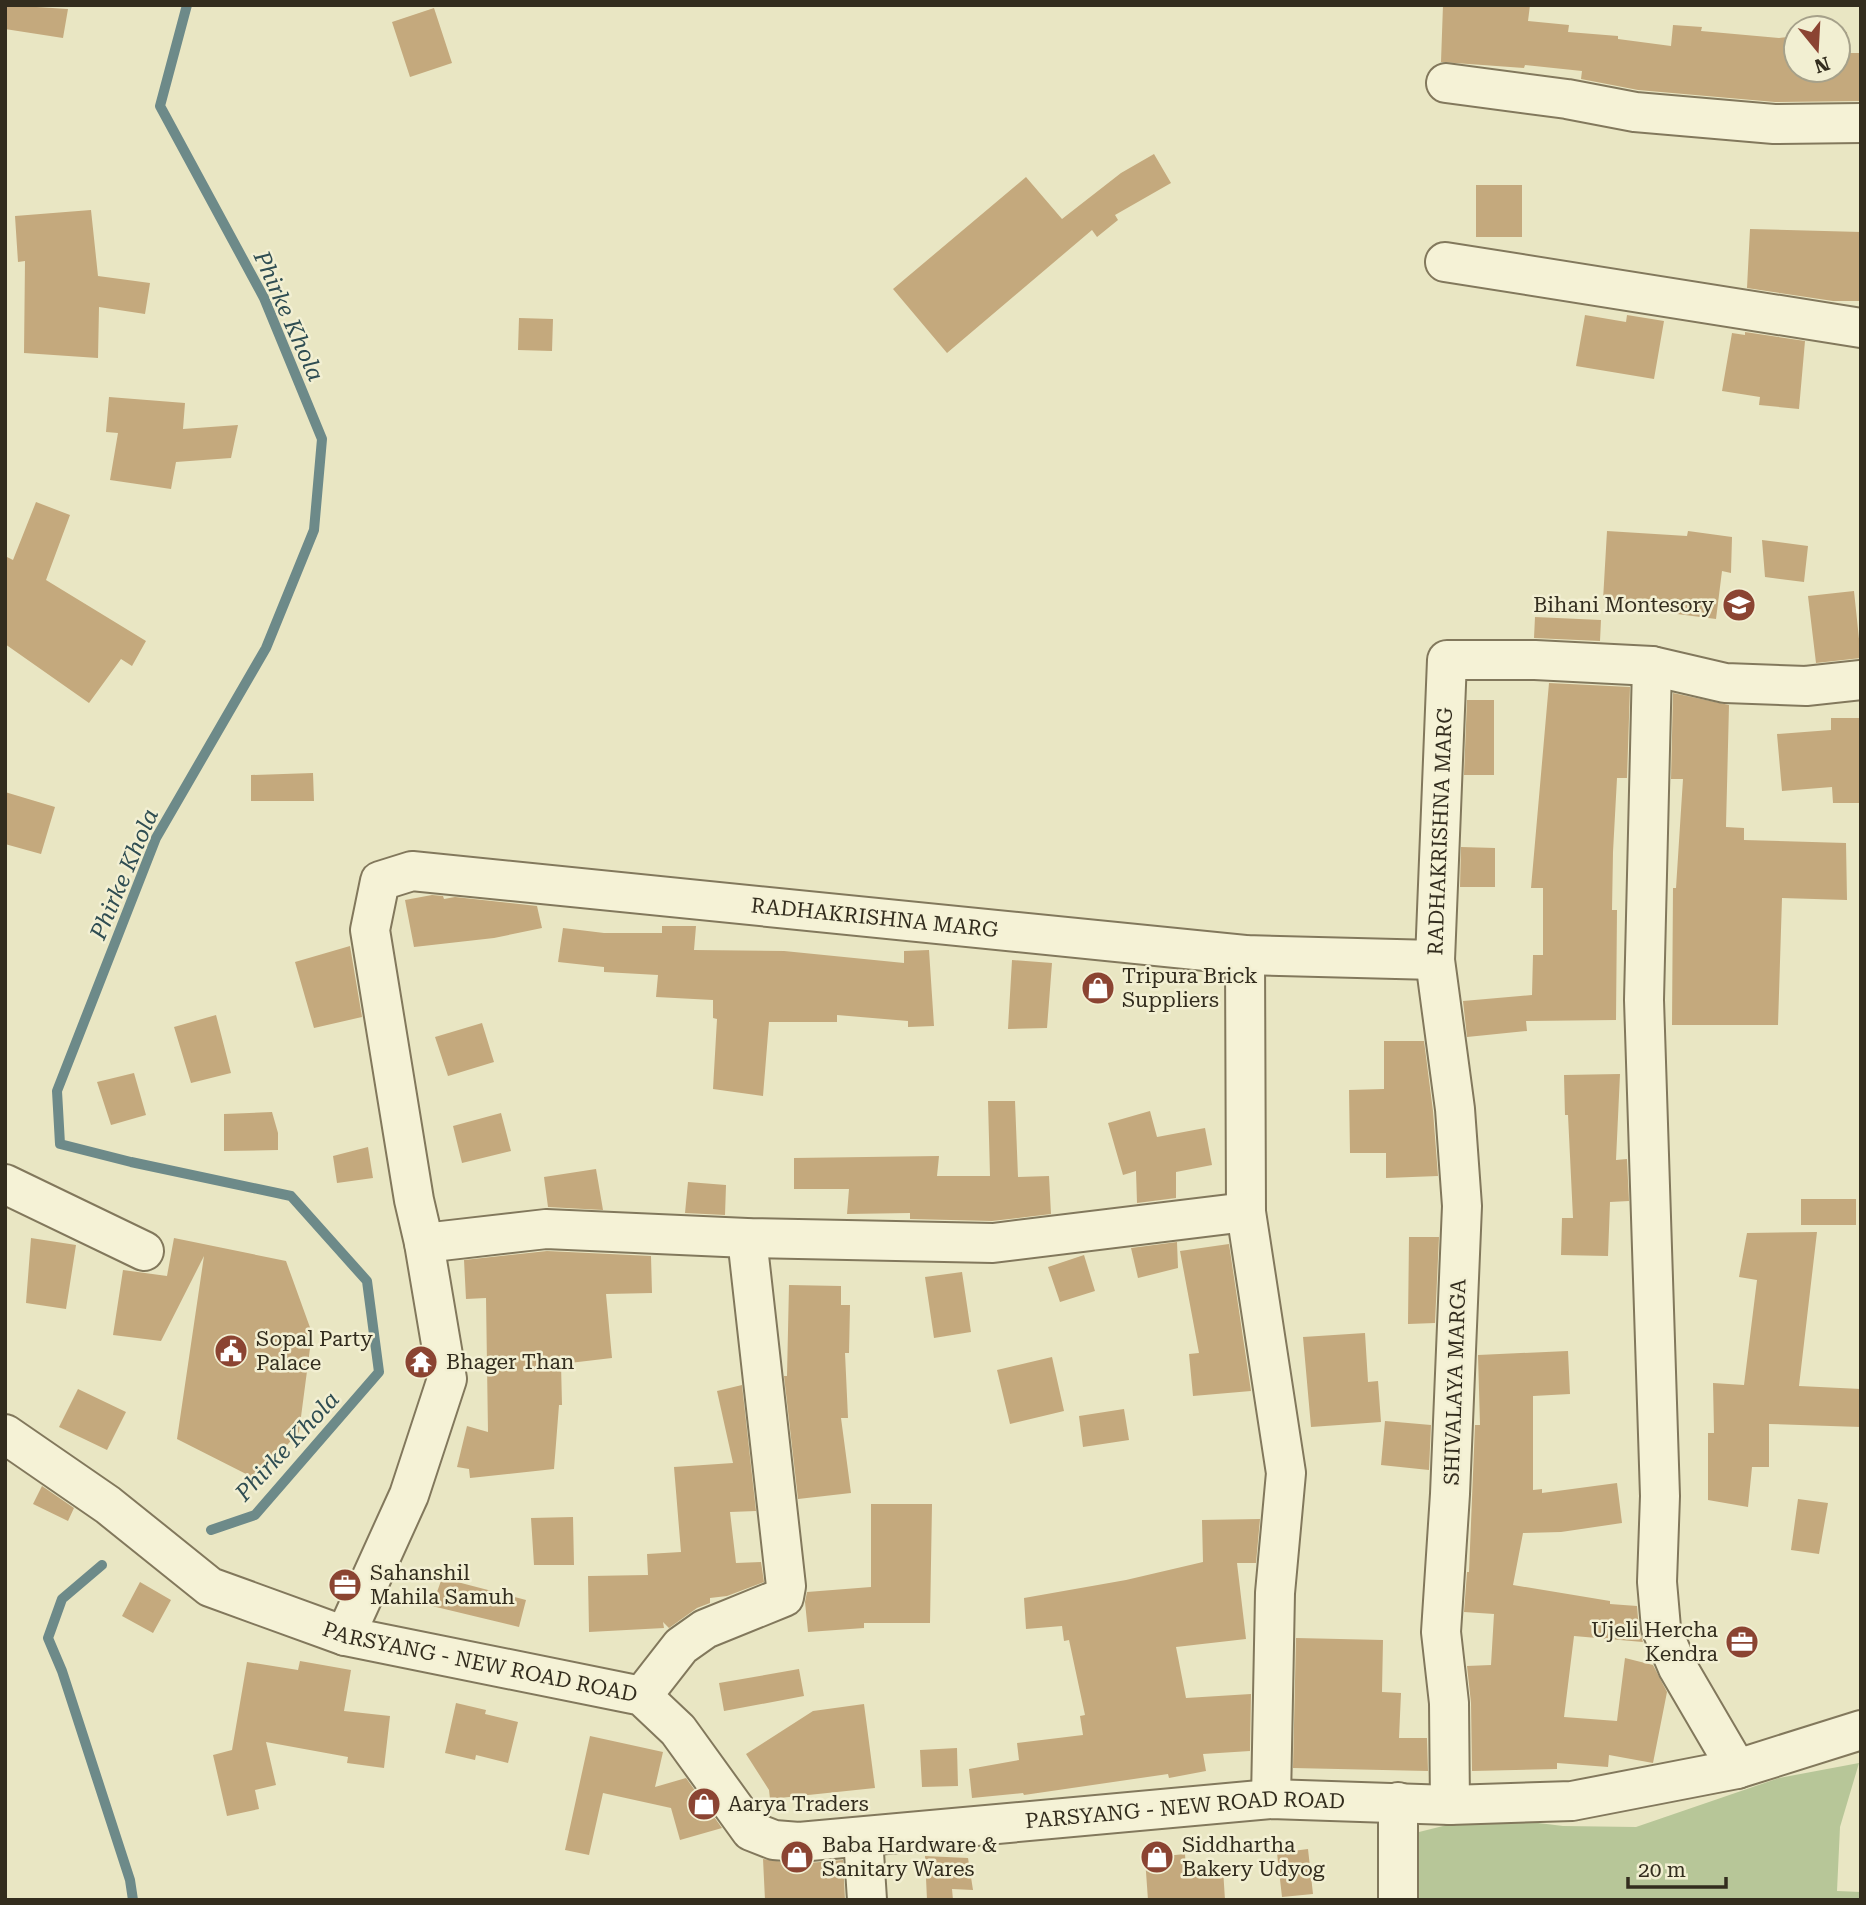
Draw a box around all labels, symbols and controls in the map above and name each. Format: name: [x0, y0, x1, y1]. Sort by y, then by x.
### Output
north arrow: [1782, 14, 1852, 84]
text: N: [1811, 51, 1833, 78]
water label: Phirke Khola: [247, 246, 329, 386]
school or university icon: Bihani Montesory: [1720, 586, 1758, 624]
place label: Bihani Montesory: [1533, 593, 1715, 617]
street label: RADHAKRISHNA MARG: [1423, 707, 1457, 956]
water label: Phirke Khola: [84, 805, 164, 945]
street label: RADHAKRISHNA MARG: [750, 893, 999, 942]
place label: Tripura Brick Suppliers: [1122, 964, 1258, 1012]
shop icon: Tripura Brick Suppliers: [1079, 969, 1117, 1007]
street label: SHIVALAYA MARGA: [1439, 1278, 1471, 1486]
place label: Sopal Party Palace: [256, 1327, 373, 1375]
public building icon: Sopal Party Palace: [212, 1332, 250, 1370]
temple icon: Bhager Than: [402, 1343, 440, 1381]
place label: Bhager Than: [446, 1350, 575, 1374]
water label: Phirke Khola: [229, 1386, 345, 1507]
place label: Sahanshil Mahila Samuh: [370, 1561, 515, 1609]
office icon: Sahanshil Mahila Samuh: [326, 1566, 364, 1604]
street label: PARSYANG - NEW ROAD ROAD: [319, 1617, 639, 1707]
place label: Ujeli Hercha Kendra: [1591, 1618, 1719, 1666]
office icon: Ujeli Hercha Kendra: [1723, 1623, 1761, 1661]
shop icon: Aarya Traders: [685, 1785, 723, 1823]
street label: PARSYANG - NEW ROAD ROAD: [1024, 1786, 1345, 1833]
place label: Aarya Traders: [728, 1792, 869, 1816]
place label: Baba Hardware & Sanitary Wares: [822, 1833, 997, 1881]
place label: Siddhartha Bakery Udyog: [1182, 1833, 1325, 1881]
shop icon: Baba Hardware & Sanitary Wares: [778, 1838, 816, 1876]
shop icon: Siddhartha Bakery Udyog: [1138, 1838, 1176, 1876]
scale bar: [1628, 1846, 1726, 1890]
text: 20 m: [1638, 1858, 1686, 1882]

